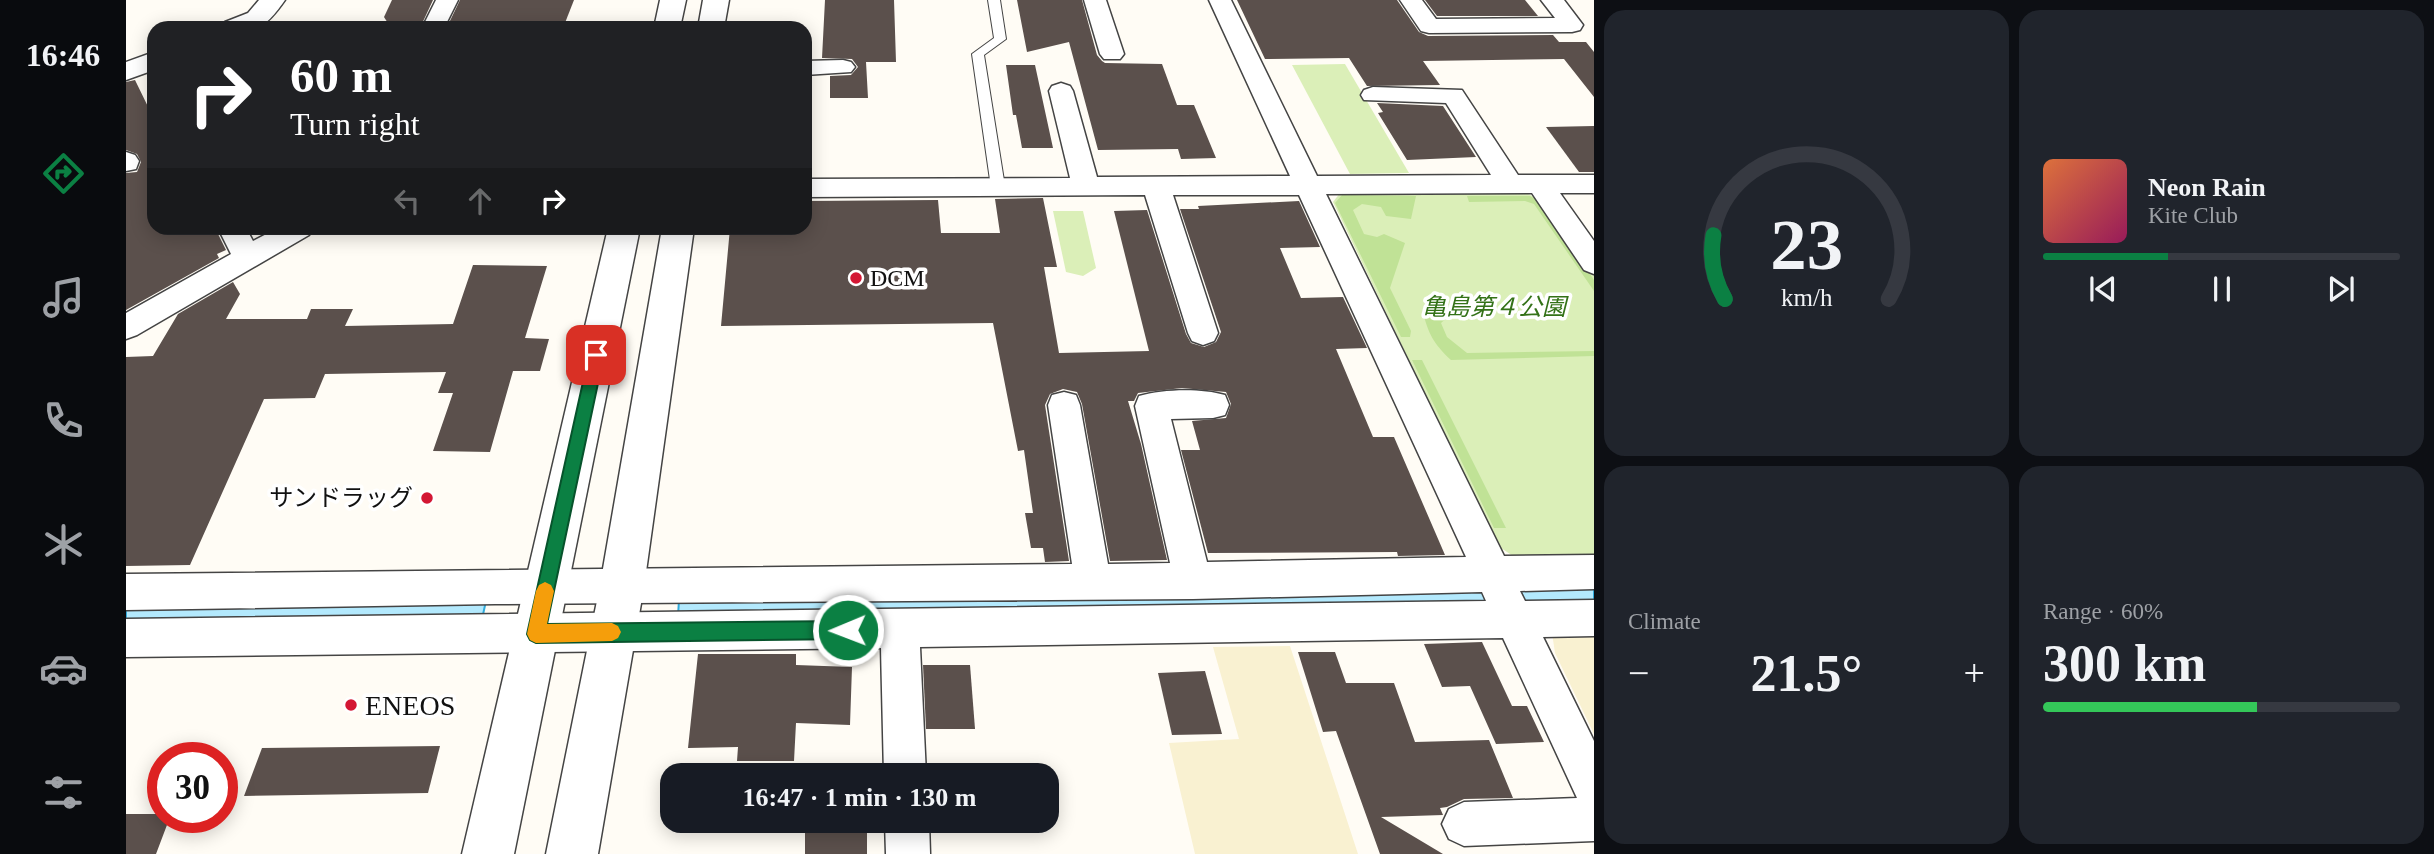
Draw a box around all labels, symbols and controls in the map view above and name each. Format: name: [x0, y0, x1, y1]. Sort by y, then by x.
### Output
text: 16:46: [26, 37, 100, 73]
text: 60 m: [290, 48, 392, 103]
icon: right: [175, 49, 266, 140]
text: Turn right: [290, 106, 420, 142]
icon: directions: [39, 149, 88, 198]
text: Neon Rain: [2148, 173, 2266, 202]
icon: left: [388, 182, 426, 220]
icon: ahead: [461, 182, 499, 220]
icon: right: [534, 182, 572, 220]
text: Kite Club: [2148, 203, 2238, 228]
text: 23: [1770, 205, 1843, 286]
place label: DCM: [870, 265, 925, 291]
marker: DCM: [848, 270, 864, 286]
icon: previous: [2084, 270, 2122, 308]
icon: pause: [2203, 270, 2241, 308]
icon: next: [2322, 270, 2360, 308]
icon: music: [39, 273, 88, 322]
text: km/h: [1781, 284, 1833, 311]
park label: 亀島第４公園: [1422, 294, 1569, 320]
pin: [566, 325, 626, 385]
icon: arrive: [577, 336, 615, 374]
icon: phone: [39, 396, 88, 445]
place label: サンドラッグ: [269, 485, 413, 511]
marker: サンドラッグ: [419, 490, 435, 506]
icon: climate: [39, 520, 88, 569]
position arrow: [811, 593, 885, 667]
text: Range · 60%: [2043, 599, 2163, 624]
text: Climate: [1628, 609, 1701, 634]
text: 300 km: [2043, 635, 2206, 692]
icon: car: [39, 644, 88, 693]
text: 21.5°: [1751, 645, 1862, 702]
text: −: [1628, 652, 1649, 694]
text: +: [1964, 652, 1985, 694]
place label: ENEOS: [365, 690, 455, 721]
marker: ENEOS: [343, 697, 359, 713]
speed limit sign: 30: [147, 742, 238, 833]
icon: filters: [39, 768, 88, 817]
text: 16:47 · 1 min · 130 m: [743, 783, 977, 812]

